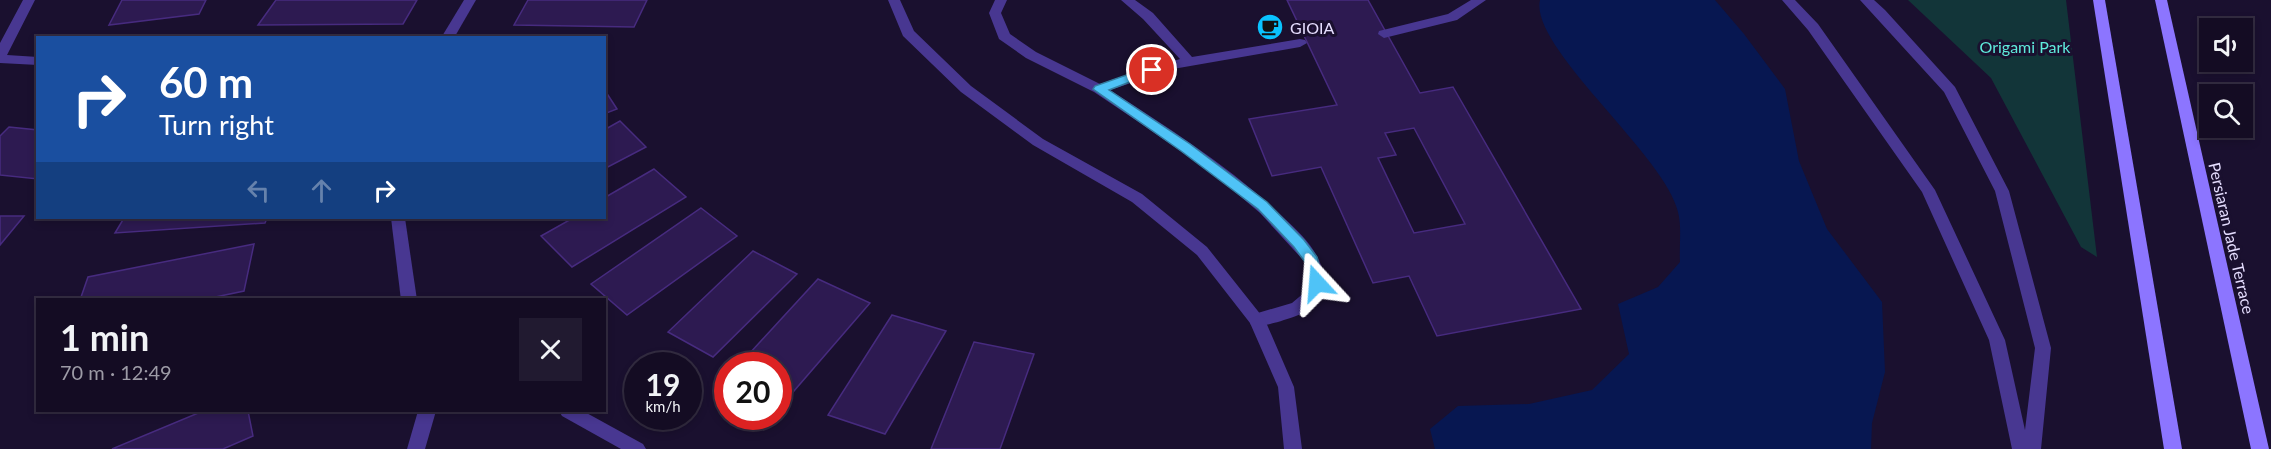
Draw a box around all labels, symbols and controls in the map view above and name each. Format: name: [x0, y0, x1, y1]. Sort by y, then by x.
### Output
cafe icon: GIOIA: [1255, 12, 1285, 42]
place label: GIOIA: [1290, 18, 1334, 37]
map controls: [2199, 18, 2253, 138]
button: sound: [2199, 18, 2253, 72]
park label: Origami Park: [1980, 37, 2071, 56]
pin: [1126, 44, 1177, 95]
icon: arrive: [1135, 53, 1168, 86]
text: 60 m: [159, 57, 253, 107]
icon: right: [60, 60, 138, 138]
button: search: [2199, 84, 2253, 138]
text: Turn right: [159, 108, 274, 141]
street label: Persiaran Jade Terrace: [2205, 160, 2259, 316]
icon: left: [242, 174, 275, 207]
icon: ahead: [305, 174, 338, 207]
icon: right: [368, 174, 401, 207]
position arrow: [1285, 251, 1349, 315]
text: 1 min: [60, 315, 149, 359]
button: close: [519, 318, 582, 381]
speed limit sign: 20: [714, 352, 792, 430]
text: 70 m · 12:49: [60, 360, 172, 384]
text: 19: [646, 366, 680, 402]
text: km/h: [645, 397, 681, 415]

